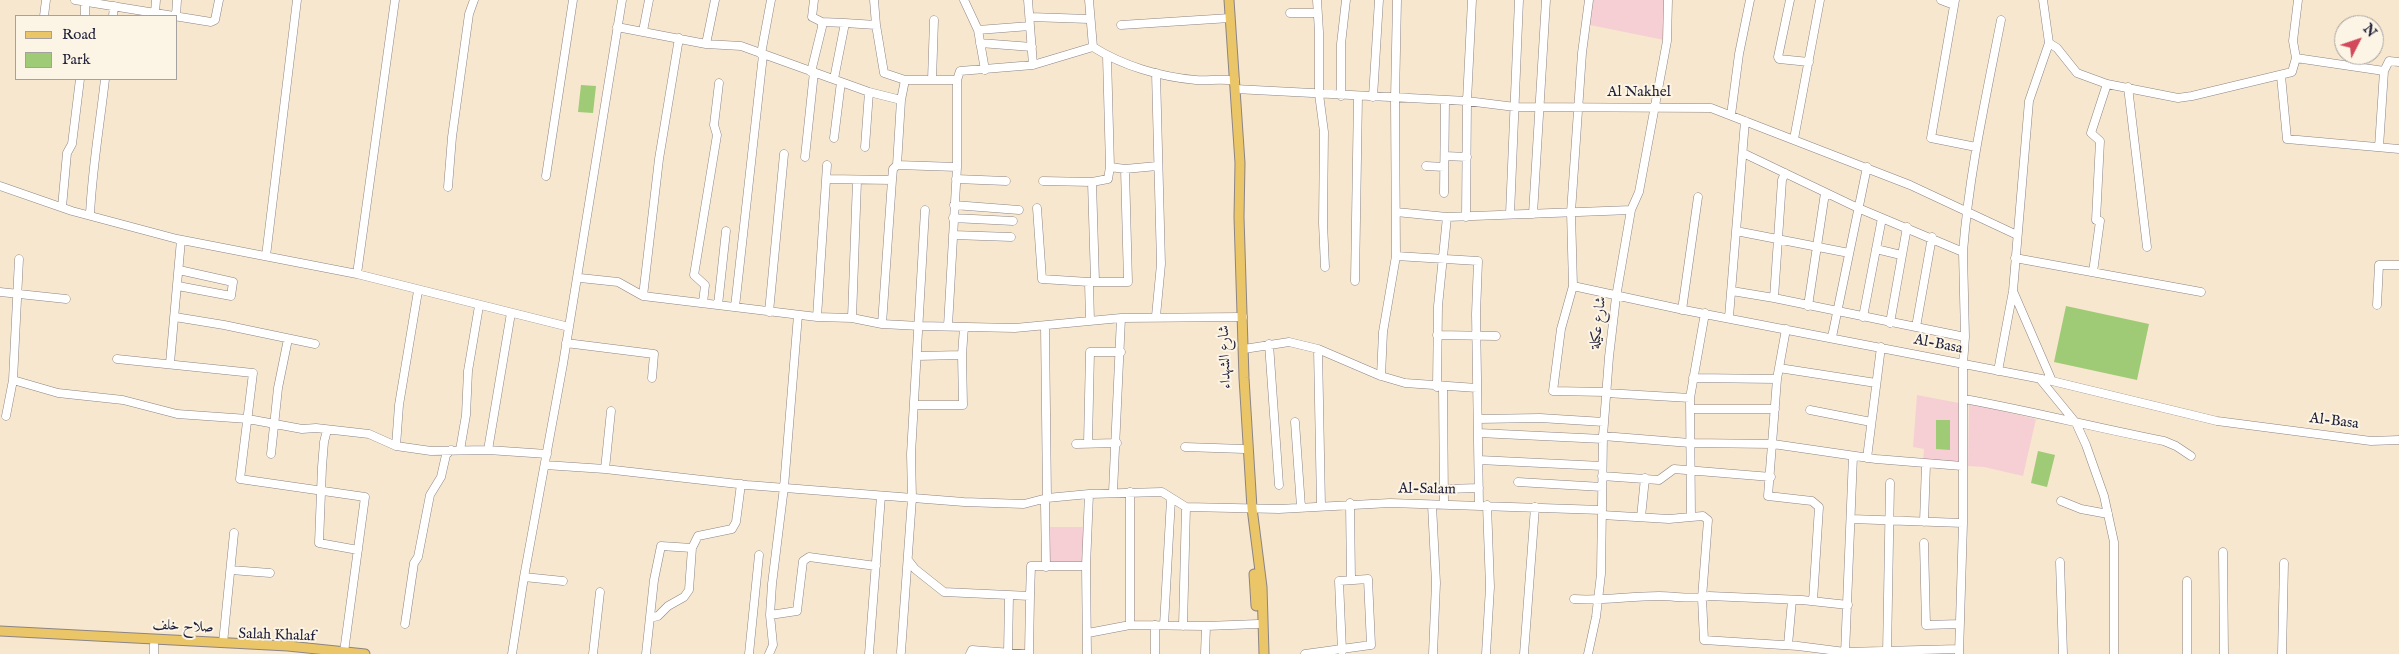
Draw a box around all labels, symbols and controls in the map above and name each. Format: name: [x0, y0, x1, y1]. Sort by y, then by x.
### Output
legend: [15, 15, 178, 80]
north arrow: [2334, 15, 2384, 65]
text: N: [2359, 20, 2380, 41]
text: Road: [62, 25, 96, 44]
text: Park: [62, 50, 91, 69]
street label: Al Nakhel: [1607, 84, 1671, 102]
street label: شارع عكيلة: [1587, 296, 1611, 350]
street label: شارع الشهداء: [1216, 325, 1236, 389]
street label: Al-Basa: [1912, 331, 1964, 359]
street label: Al-Basa: [2308, 410, 2360, 434]
street label: Al-Salam: [1398, 480, 1456, 500]
street label: صلاح خلف: [152, 616, 214, 638]
street label: Salah Khalaf: [238, 626, 316, 646]

